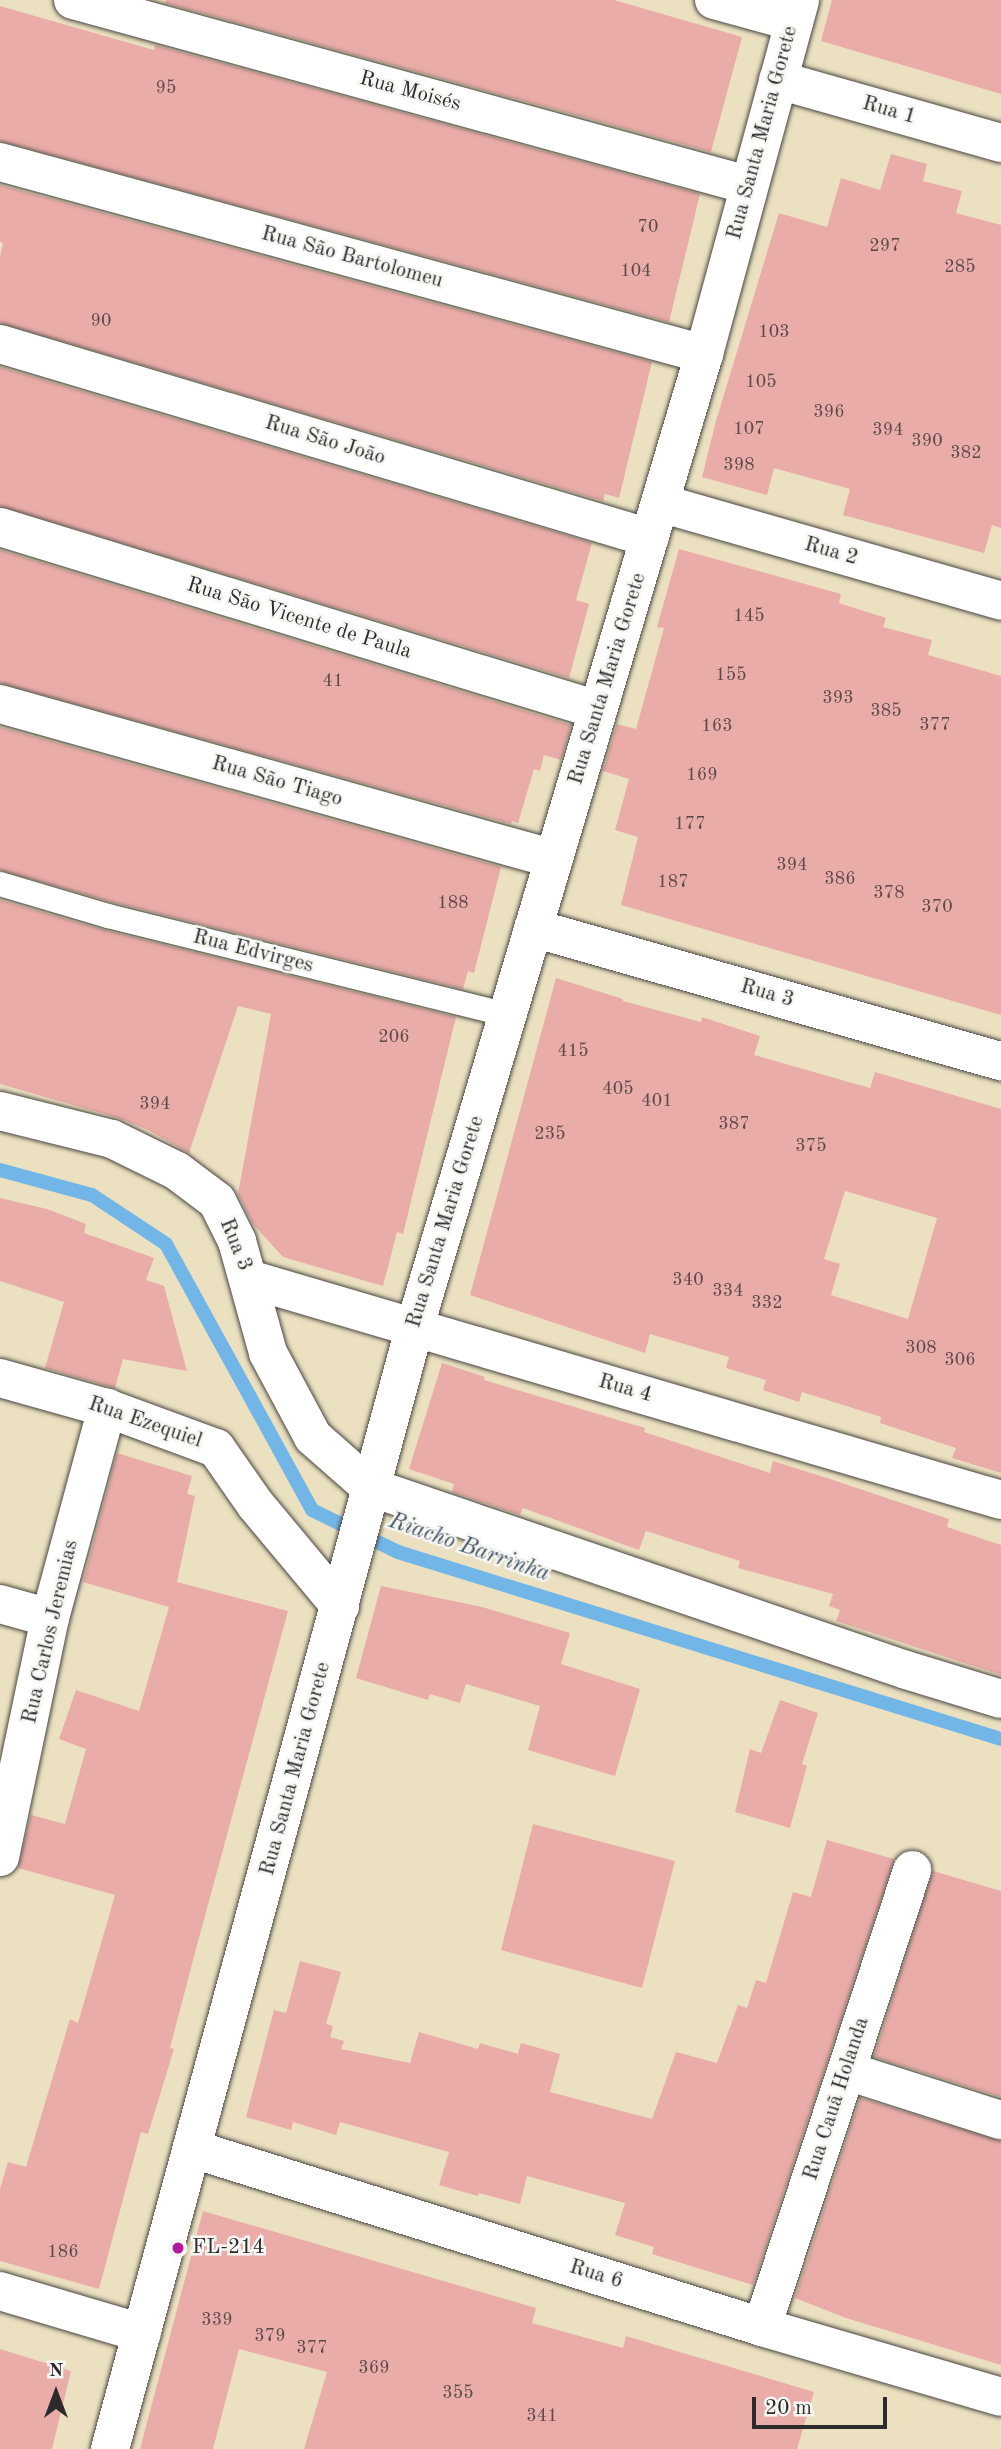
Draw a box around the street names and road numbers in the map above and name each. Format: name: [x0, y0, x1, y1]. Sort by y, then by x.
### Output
street label: Rua Santa Maria Gorete: [722, 23, 804, 243]
street label: Rua Moisés: [356, 66, 464, 118]
street label: Rua 1: [859, 91, 919, 131]
street label: Rua São Bartolomeu: [258, 222, 446, 294]
street label: Rua São João: [262, 411, 388, 471]
street label: Rua 2: [801, 532, 861, 572]
street label: Rua Santa Maria Gorete: [564, 570, 652, 788]
street label: Rua São Vicente de Paula: [184, 573, 414, 665]
street label: Rua São Tiago: [209, 751, 345, 813]
street label: Rua Edvirges: [190, 925, 316, 979]
street label: Rua 3: [737, 974, 797, 1014]
street label: Rua Santa Maria Gorete: [402, 1113, 490, 1331]
street label: Rua 3: [213, 1215, 257, 1275]
street label: Rua 4: [595, 1369, 655, 1409]
street label: Rua Ezequiel: [85, 1392, 205, 1454]
street label: Rua Carlos Jeremias: [18, 1538, 84, 1726]
street label: Rua Santa Maria Gorete: [255, 1659, 337, 1879]
street label: Rua Cauã Holanda: [799, 2014, 875, 2184]
street label: Rua 6: [566, 2255, 626, 2295]

